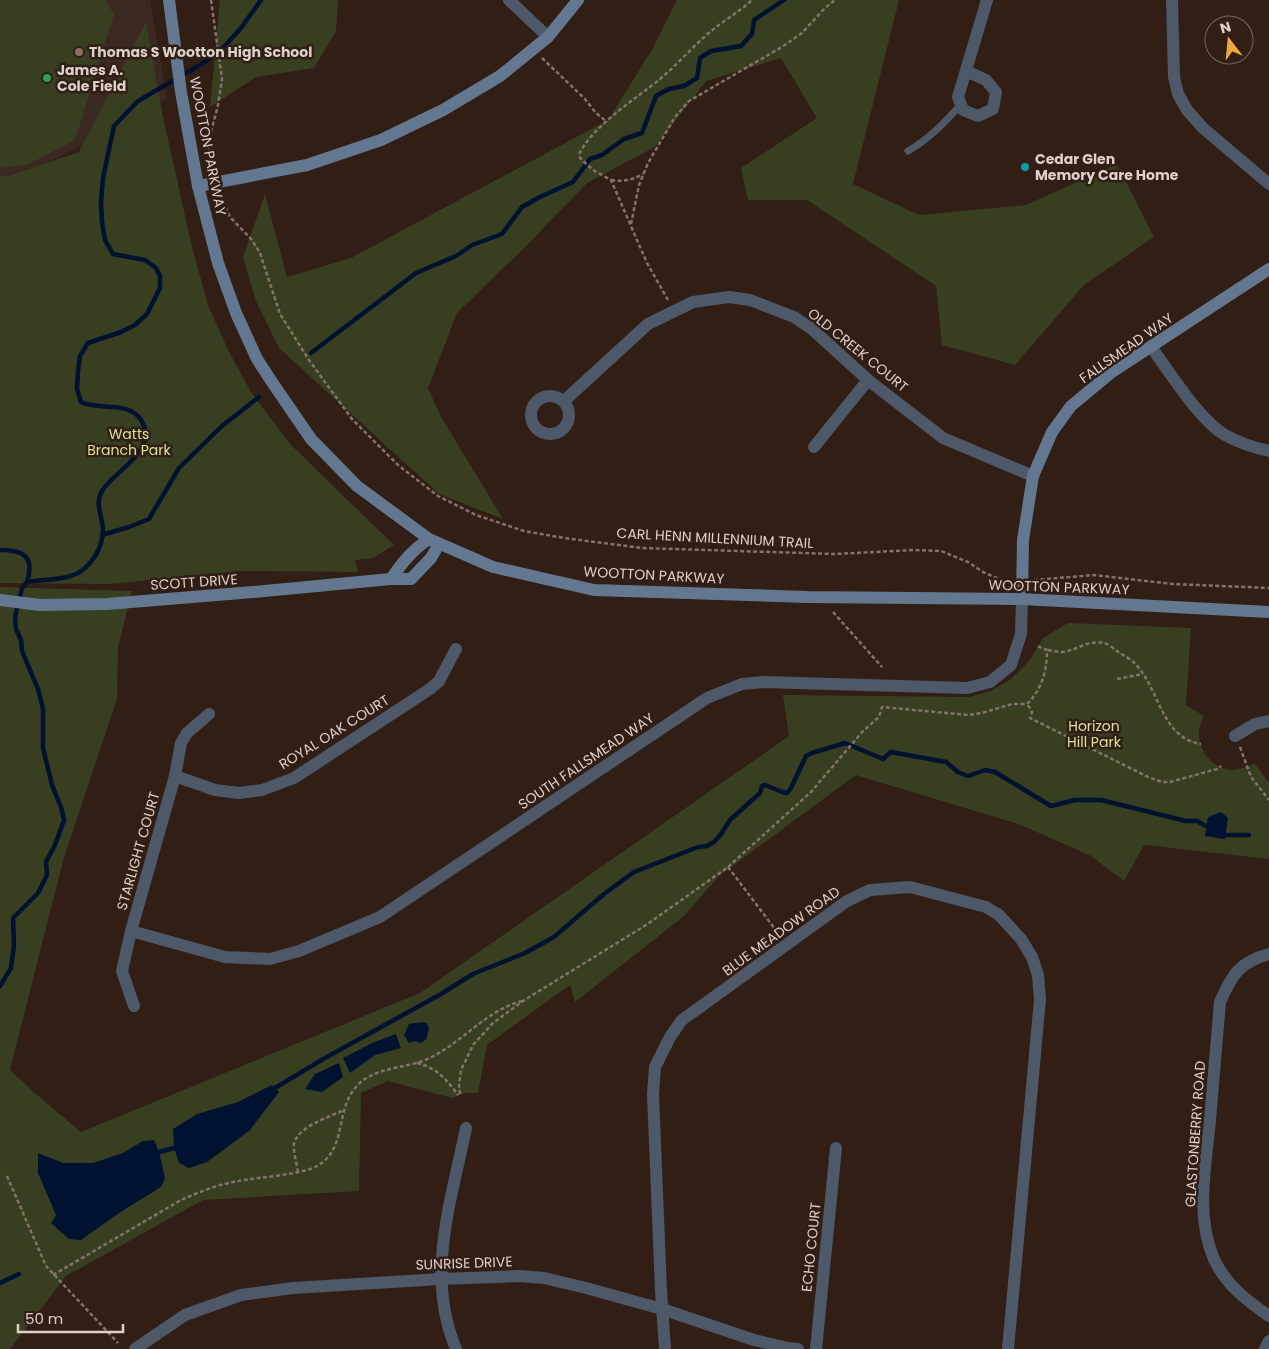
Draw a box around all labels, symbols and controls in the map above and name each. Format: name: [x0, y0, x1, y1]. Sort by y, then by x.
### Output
north arrow: [1204, 15, 1254, 65]
text: N: [1218, 16, 1233, 39]
place label: Thomas S Wootton High School: [89, 42, 312, 62]
marker: Thomas S Wootton High School: [73, 46, 85, 58]
place label: James A. Cole Field: [57, 60, 126, 96]
marker: James A. Cole Field: [41, 72, 53, 84]
street label: WOOTTON PARKWAY: [185, 75, 231, 217]
place label: Cedar Glen Memory Care Home: [1035, 149, 1179, 185]
marker: Cedar Glen Memory Care Home: [1019, 161, 1031, 173]
street label: OLD CREEK COURT: [804, 303, 913, 397]
street label: FALLSMEAD WAY: [1075, 308, 1177, 388]
park label: Watts Branch Park: [87, 424, 171, 460]
street label: CARL HENN MILLENNIUM TRAIL: [616, 523, 814, 553]
street label: WOOTTON PARKWAY: [583, 561, 725, 589]
street label: SCOTT DRIVE: [150, 569, 238, 595]
street label: WOOTTON PARKWAY: [988, 575, 1130, 599]
street label: ROYAL OAK COURT: [275, 690, 393, 774]
street label: SOUTH FALLSMEAD WAY: [514, 708, 658, 814]
park label: Horizon Hill Park: [1067, 716, 1122, 752]
street label: STARLIGHT COURT: [112, 789, 165, 913]
street label: BLUE MEADOW ROAD: [718, 881, 844, 980]
street label: GLASTONBERRY ROAD: [1180, 1060, 1210, 1208]
street label: ECHO COURT: [796, 1201, 826, 1293]
street label: SUNRISE DRIVE: [415, 1251, 513, 1275]
scale bar: [18, 1302, 122, 1334]
text: 50 m: [25, 1308, 63, 1329]

